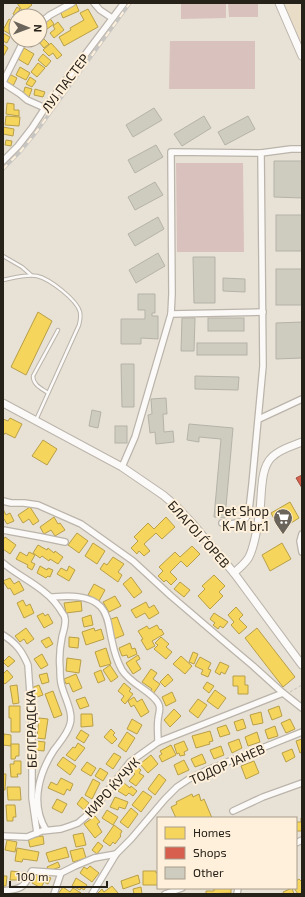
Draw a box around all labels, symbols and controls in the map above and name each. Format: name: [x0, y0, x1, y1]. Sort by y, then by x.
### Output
north arrow: [8, 8, 48, 48]
text: N: [32, 24, 45, 32]
street label: ЛУЈ ПАСТЕР: [38, 50, 92, 115]
street label: БЛАГОЈ ЃОРЕВ: [165, 496, 234, 571]
place label: Pet Shop K-M br.1: [217, 503, 269, 534]
supermarket icon: Pet Shop K-M br.1: [272, 507, 294, 535]
street label: БЕЛГРАДСКА: [22, 690, 40, 768]
street label: ТОДОР ЈАНЕВ: [187, 740, 267, 788]
street label: КИРО ЌУЧУК: [80, 753, 143, 820]
legend: [157, 817, 297, 889]
text: Homes: [193, 825, 231, 839]
text: Shops: [193, 845, 227, 859]
scale bar: [10, 863, 107, 889]
text: Other: [193, 865, 224, 879]
text: 100 m: [16, 869, 48, 883]

